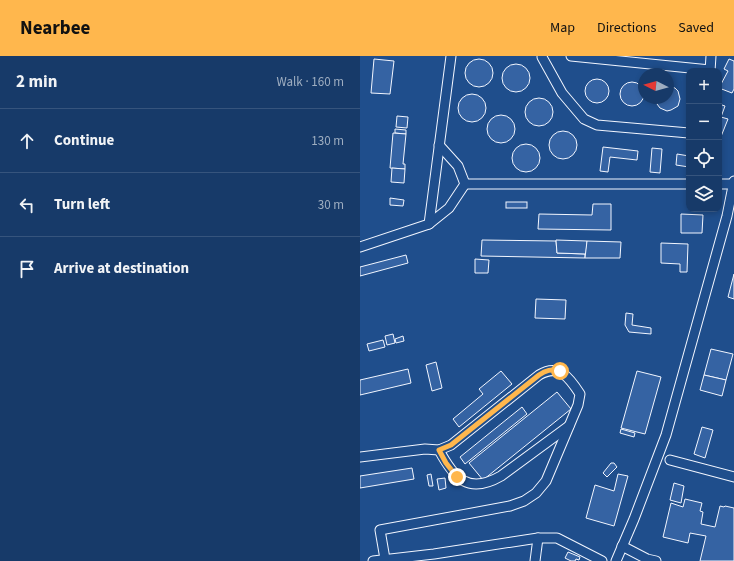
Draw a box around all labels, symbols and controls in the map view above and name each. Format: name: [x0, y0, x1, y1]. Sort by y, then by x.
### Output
text: Nearbee: [20, 15, 90, 42]
text: Map: [550, 18, 575, 38]
text: Directions: [597, 18, 656, 38]
text: Saved: [678, 18, 714, 38]
north arrow: [638, 68, 674, 104]
map controls: [686, 68, 722, 212]
button: +: [686, 68, 722, 104]
text: 2 min: [16, 70, 57, 94]
text: Walk · 160 m: [276, 73, 344, 91]
button: −: [686, 104, 722, 140]
icon: ahead: [16, 130, 38, 152]
text: Continue: [54, 130, 114, 151]
text: 130 m: [311, 132, 344, 150]
button: locate: [686, 140, 722, 176]
button: layers: [686, 176, 722, 212]
icon: left: [16, 194, 38, 216]
text: Turn left: [54, 194, 110, 215]
text: 30 m: [318, 196, 344, 214]
icon: arrive: [16, 258, 38, 280]
text: Arrive at destination: [54, 258, 189, 279]
route start: [551, 362, 569, 380]
route end: [448, 468, 466, 486]

